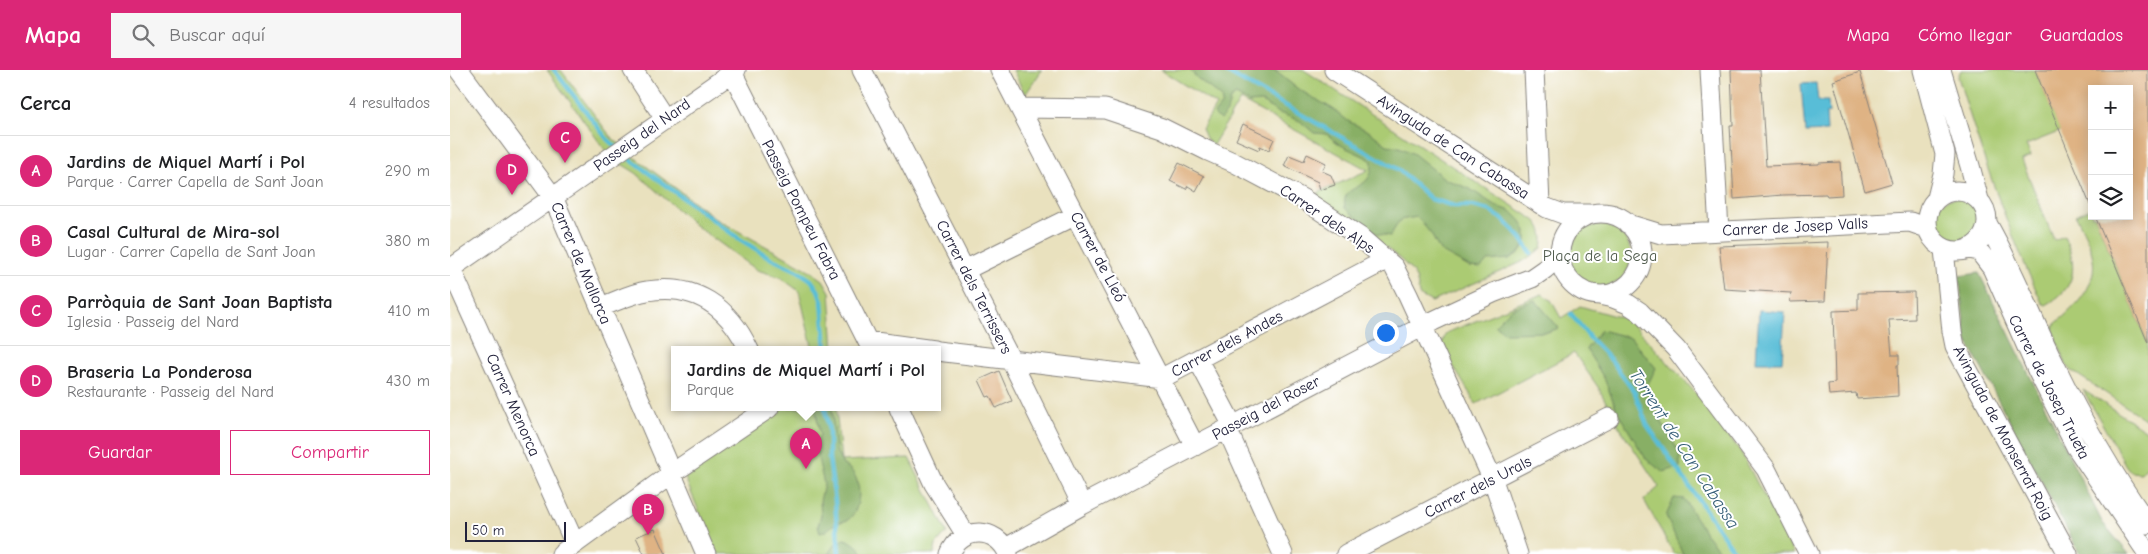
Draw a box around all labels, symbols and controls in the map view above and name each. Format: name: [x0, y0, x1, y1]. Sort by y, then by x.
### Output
search box: [111, 13, 461, 58]
text: Mapa: [25, 21, 81, 49]
icon: search: [129, 21, 157, 49]
text: Buscar aquí: [169, 24, 265, 46]
text: Mapa: [1847, 25, 1890, 46]
text: Cómo llegar: [1918, 25, 2012, 46]
text: Guardados: [2040, 25, 2123, 46]
map controls: [2088, 85, 2133, 220]
button: +: [2088, 85, 2133, 130]
text: Cerca: [20, 91, 71, 115]
street label: Avinguda de Can Cabassa: [1374, 91, 1532, 203]
text: 4 resultados: [349, 94, 430, 112]
street label: Passeig del Nard: [590, 95, 694, 175]
pin: C: [549, 122, 581, 163]
button: −: [2088, 130, 2133, 175]
street label: Passeig Pompeu Fabra: [758, 137, 844, 283]
text: Jardins de Miquel Martí i Pol: [67, 151, 305, 173]
pin: D: [496, 154, 528, 195]
text: A: [32, 162, 40, 180]
text: 290 m: [385, 162, 430, 180]
text: Parque · Carrer Capella de Sant Joan: [67, 173, 324, 191]
button: layers: [2088, 175, 2133, 220]
street label: Carrer dels Alps: [1276, 181, 1378, 257]
street label: Carrer de Mallorca: [547, 199, 615, 327]
street label: Carrer de Lleó: [1067, 209, 1129, 305]
street label: Carrer de Josep Valls: [1722, 214, 1869, 240]
street label: Carrer dels Terrissers: [932, 217, 1016, 357]
text: Casal Cultural de Mira-sol: [67, 221, 280, 243]
text: B: [31, 232, 41, 250]
text: 380 m: [385, 232, 430, 250]
text: Lugar · Carrer Capella de Sant Joan: [67, 243, 316, 261]
park label: Plaça de la Sega: [1543, 247, 1657, 265]
text: Parròquia de Sant Joan Baptista: [67, 291, 333, 313]
text: C: [31, 302, 41, 320]
text: 410 m: [388, 302, 430, 320]
street label: Carrer dels Andes: [1168, 307, 1286, 381]
street label: Carrer de Josep Trueta: [2005, 312, 2093, 462]
text: Iglesia · Passeig del Nard: [67, 313, 239, 331]
your location: [1373, 320, 1399, 346]
street label: Avinguda de Monserrat Roig: [1949, 343, 2057, 523]
popup: [671, 346, 941, 411]
street label: Carrer Menorca: [482, 351, 544, 459]
text: Jardins de Miquel Martí i Pol: [687, 359, 925, 381]
text: Braseria La Ponderosa: [67, 361, 252, 383]
water label: Torrent de Can Cabassa: [1625, 365, 1743, 533]
text: D: [31, 372, 41, 390]
text: 430 m: [386, 372, 430, 390]
street label: Passeig del Roser: [1209, 372, 1323, 444]
text: Parque: [687, 381, 734, 399]
text: Restaurante · Passeig del Nard: [67, 383, 274, 401]
pin: A: [790, 428, 822, 469]
button: Guardar: [20, 430, 220, 475]
button: Compartir: [230, 430, 430, 475]
street label: Carrer dels Urals: [1421, 452, 1535, 522]
pin: B: [632, 494, 664, 535]
scale bar: [465, 519, 566, 542]
text: 50 m: [472, 522, 504, 539]

